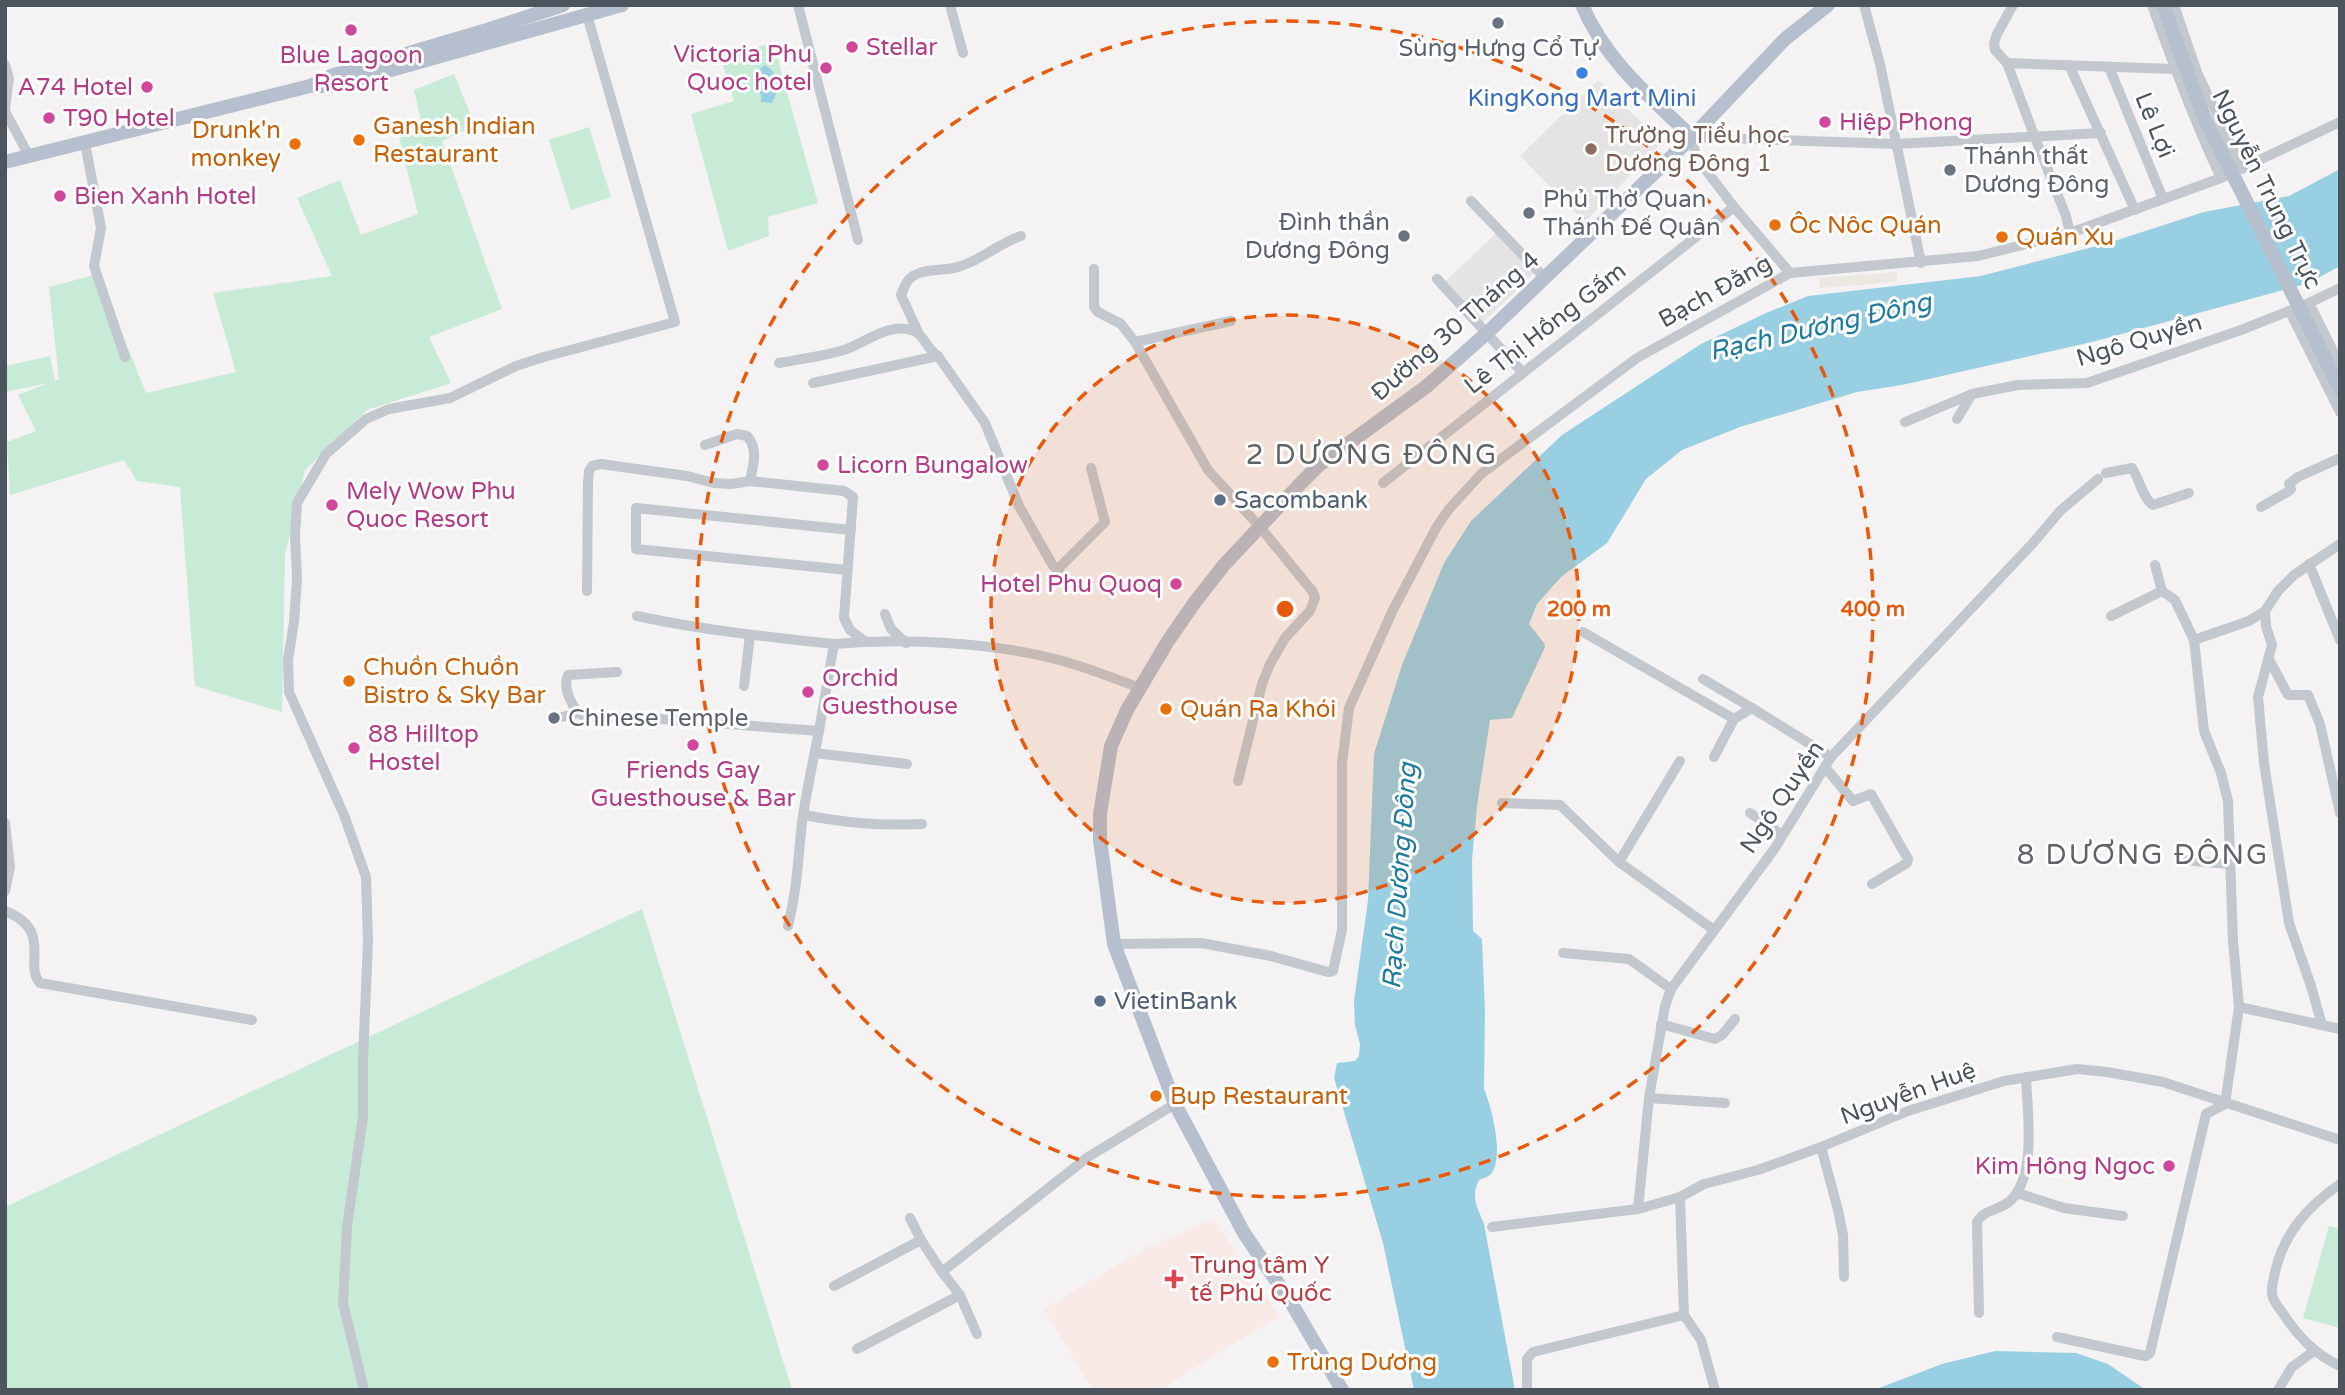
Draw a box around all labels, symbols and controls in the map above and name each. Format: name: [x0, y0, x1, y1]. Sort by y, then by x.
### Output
marker: Sùng Hưng Cổ Tự: [1490, 15, 1506, 31]
marker: Blue Lagoon Resort: [343, 22, 359, 38]
place label: Stellar: [866, 33, 938, 62]
place label: Sùng Hưng Cổ Tự: [1398, 34, 1600, 63]
marker: Stellar: [844, 39, 860, 55]
place label: Victoria Phu Quoc hotel: [673, 40, 812, 97]
place label: Blue Lagoon Resort: [279, 41, 423, 98]
marker: Victoria Phu Quoc hotel: [818, 60, 834, 76]
marker: KingKong Mart Mini: [1574, 65, 1590, 81]
place label: A74 Hotel: [18, 73, 133, 102]
marker: A74 Hotel: [139, 79, 155, 95]
place label: KingKong Mart Mini: [1467, 84, 1697, 113]
street label: Nguyễn Trung Trực: [2206, 85, 2328, 294]
street label: Lê Lợi: [2128, 88, 2181, 162]
place label: T90 Hotel: [63, 104, 175, 133]
place label: Hiệp Phong: [1839, 108, 1973, 137]
marker: T90 Hotel: [41, 110, 57, 126]
place label: Ganesh Indian Restaurant: [373, 112, 536, 169]
marker: Hiệp Phong: [1817, 114, 1833, 130]
place label: Drunk'n monkey: [191, 116, 281, 173]
place label: Trường Tiểu học Dương Đông 1: [1605, 121, 1790, 178]
marker: Ganesh Indian Restaurant: [351, 132, 367, 148]
marker: Drunk'n monkey: [287, 136, 303, 152]
marker: Trường Tiểu học Dương Đông 1: [1583, 141, 1599, 157]
place label: Thánh thất Dương Đông: [1964, 142, 2109, 199]
marker: Thánh thất Dương Đông: [1942, 162, 1958, 178]
place label: Bien Xanh Hotel: [74, 182, 257, 211]
place label: Phủ Thờ Quan Thánh Đế Quân: [1543, 185, 1721, 242]
marker: Bien Xanh Hotel: [52, 188, 68, 204]
marker: Phủ Thờ Quan Thánh Đế Quân: [1521, 205, 1537, 221]
place label: Đình thần Dương Đông: [1245, 208, 1390, 265]
place label: Ôc Nôc Quán: [1789, 211, 1942, 240]
marker: Ôc Nôc Quán: [1767, 217, 1783, 233]
place label: Quán Xu: [2016, 223, 2114, 252]
marker: Đình thần Dương Đông: [1396, 228, 1412, 244]
marker: Quán Xu: [1994, 229, 2010, 245]
street label: Đường 30 Tháng 4: [1365, 245, 1545, 407]
street label: Bạch Đằng: [1654, 248, 1777, 334]
street label: Lê Thị Hồng Gấm: [1459, 256, 1632, 400]
water label: Rạch Dương Đông: [1706, 285, 1936, 367]
street label: Ngô Quyền: [2073, 308, 2205, 373]
district label: 2 DƯƠNG ĐÔNG: [1246, 438, 1498, 472]
place label: Licorn Bungalow: [837, 451, 1028, 480]
marker: Licorn Bungalow: [815, 457, 831, 473]
place label: Mely Wow Phu Quoc Resort: [346, 477, 516, 534]
place label: Sacombank: [1234, 486, 1368, 515]
marker: Sacombank: [1212, 492, 1228, 508]
marker: Mely Wow Phu Quoc Resort: [324, 497, 340, 513]
place label: Hotel Phu Quoq: [980, 570, 1162, 599]
marker: Hotel Phu Quoq: [1168, 576, 1184, 592]
centre of rings: [1273, 597, 1297, 621]
text: 200 m: [1547, 597, 1611, 622]
text: 400 m: [1841, 597, 1905, 622]
place label: Chuồn Chuồn Bistro & Sky Bar: [363, 653, 546, 710]
place label: Orchid Guesthouse: [822, 664, 958, 721]
marker: Chuồn Chuồn Bistro & Sky Bar: [341, 673, 357, 689]
marker: Orchid Guesthouse: [800, 684, 816, 700]
place label: Quán Ra Khói: [1180, 695, 1336, 724]
marker: Quán Ra Khói: [1158, 701, 1174, 717]
place label: Chinese Temple: [568, 704, 748, 733]
marker: Chinese Temple: [546, 710, 562, 726]
place label: 88 Hilltop Hostel: [368, 720, 479, 777]
street label: Ngô Quyền: [1734, 735, 1831, 859]
marker: Friends Gay Guesthouse & Bar: [685, 737, 701, 753]
marker: 88 Hilltop Hostel: [346, 740, 362, 756]
place label: Friends Gay Guesthouse & Bar: [590, 756, 796, 813]
water label: Rạch Dương Đông: [1376, 760, 1423, 990]
district label: 8 DƯƠNG ĐÔNG: [2017, 838, 2269, 872]
place label: VietinBank: [1114, 987, 1237, 1016]
marker: VietinBank: [1092, 993, 1108, 1009]
street label: Nguyễn Huệ: [1837, 1056, 1980, 1131]
place label: Bup Restaurant: [1170, 1082, 1348, 1111]
marker: Bup Restaurant: [1148, 1088, 1164, 1104]
place label: Kim Hông Ngoc: [1975, 1152, 2155, 1181]
marker: Kim Hông Ngoc: [2161, 1158, 2177, 1174]
place label: Trung tâm Y tế Phú Quốc: [1190, 1251, 1331, 1308]
marker: Trung tâm Y tế Phú Quốc: [1164, 1269, 1184, 1289]
place label: Trùng Dương: [1287, 1348, 1437, 1377]
marker: Trùng Dương: [1265, 1354, 1281, 1370]

